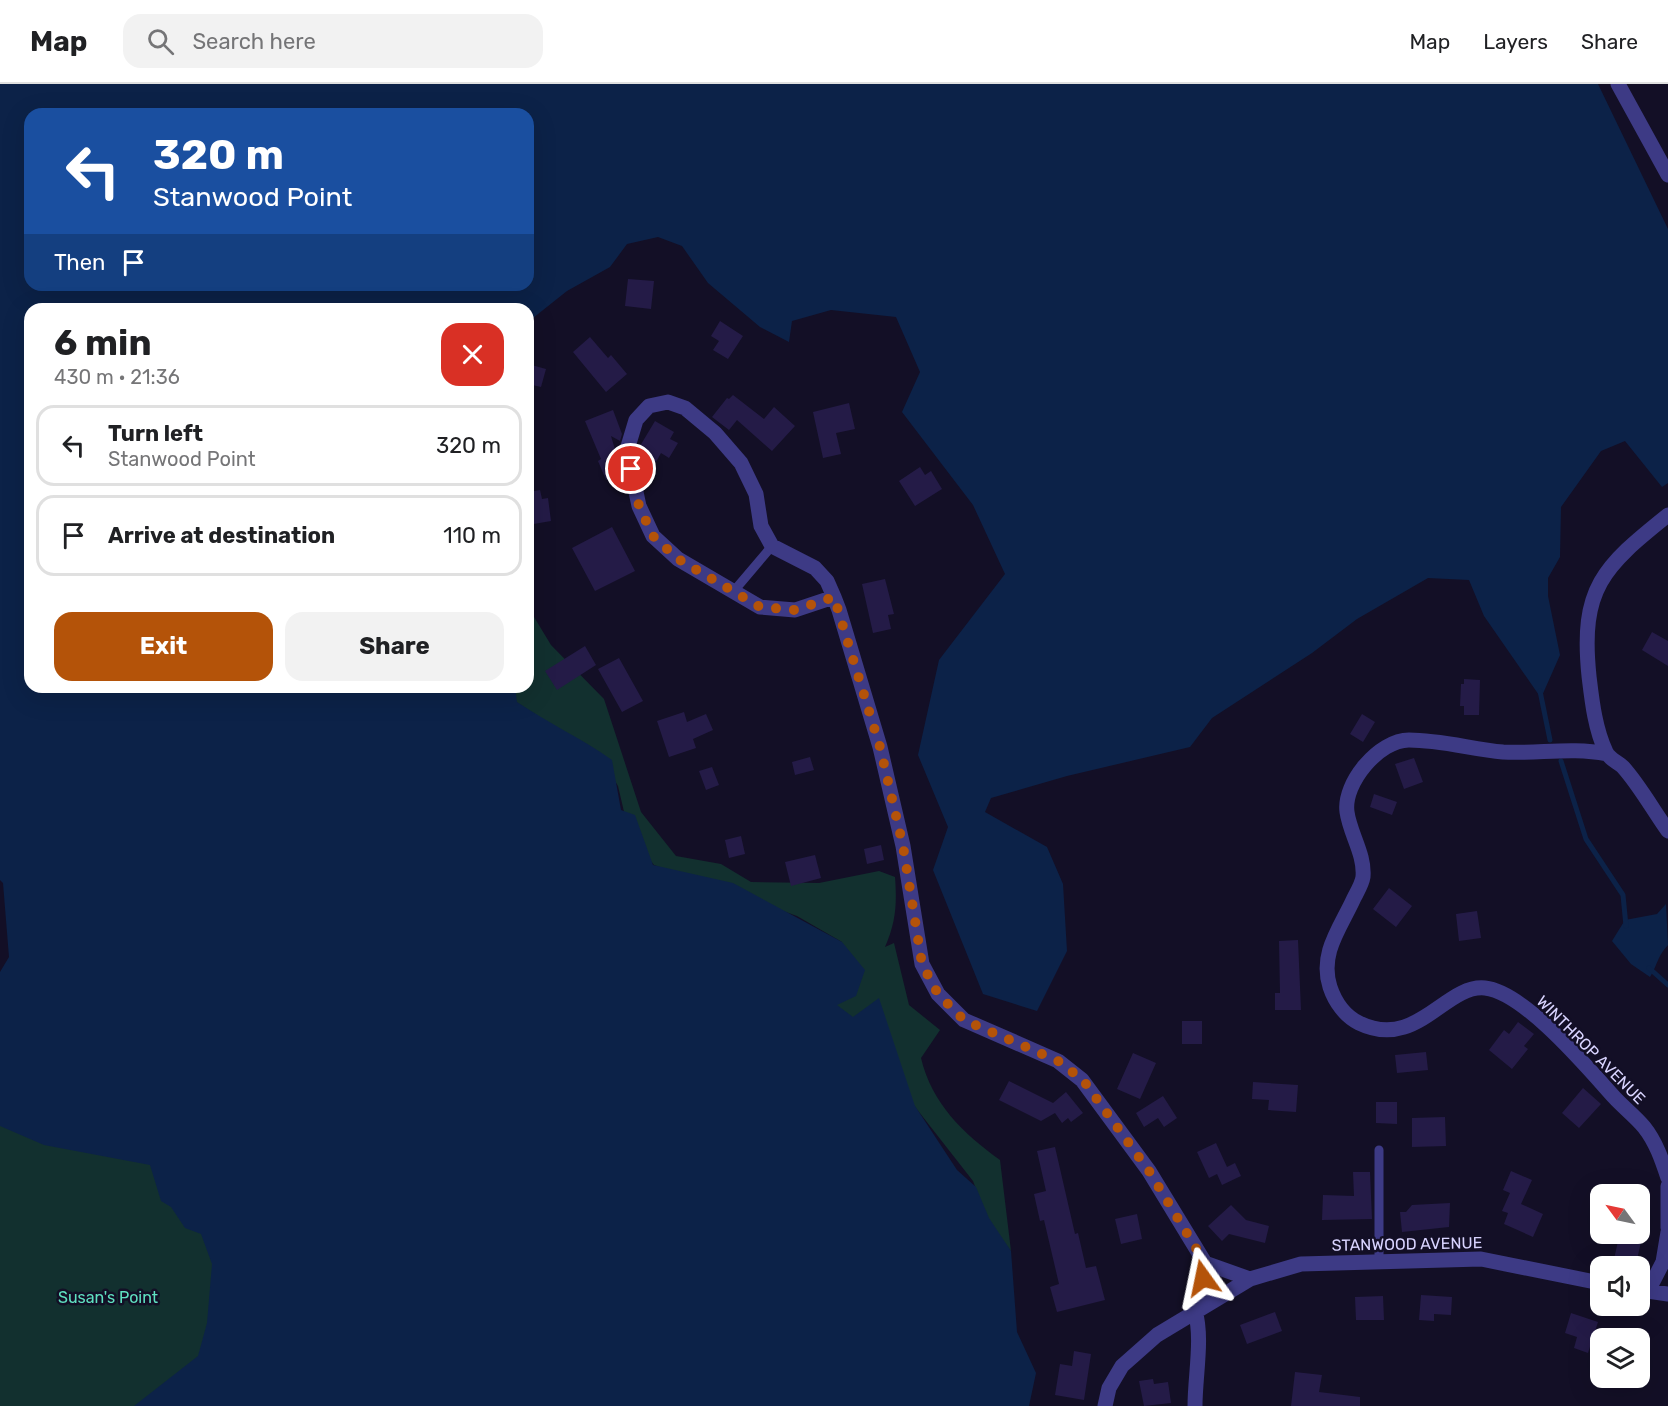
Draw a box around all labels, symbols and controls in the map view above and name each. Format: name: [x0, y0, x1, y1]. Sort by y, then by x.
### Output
search box: [123, 14, 543, 68]
text: Map: [30, 25, 87, 58]
icon: search: [144, 25, 177, 58]
text: Search here: [192, 28, 316, 55]
text: Map: [1409, 29, 1450, 54]
text: Layers: [1483, 29, 1548, 54]
text: Share: [1581, 29, 1638, 54]
text: 320 m: [153, 130, 284, 180]
icon: left: [54, 132, 132, 210]
text: Stanwood Point: [153, 181, 352, 213]
icon: arrive: [117, 246, 150, 279]
text: Then: [54, 249, 105, 276]
text: 6 min: [54, 321, 152, 364]
button: close: [441, 323, 504, 386]
text: 430 m · 21:36: [54, 365, 180, 389]
text: Turn left: [108, 420, 203, 447]
icon: left: [57, 429, 90, 462]
text: 320 m: [436, 432, 501, 459]
pin: [605, 443, 656, 494]
text: Stanwood Point: [108, 447, 256, 471]
icon: arrive: [614, 452, 647, 485]
icon: arrive: [57, 519, 90, 552]
text: Arrive at destination: [108, 522, 335, 549]
text: 110 m: [443, 522, 501, 549]
button: Exit: [54, 612, 273, 681]
button: Share: [285, 612, 504, 681]
street label: WINTHROP AVENUE: [1533, 992, 1649, 1108]
north arrow: [1590, 1184, 1650, 1244]
map controls: [1590, 1184, 1650, 1388]
street label: STANWOOD AVENUE: [1331, 1233, 1483, 1255]
position arrow: [1171, 1246, 1235, 1310]
button: sound: [1590, 1256, 1650, 1316]
park label: Susan's Point: [58, 1288, 158, 1307]
button: layers: [1590, 1328, 1650, 1388]

